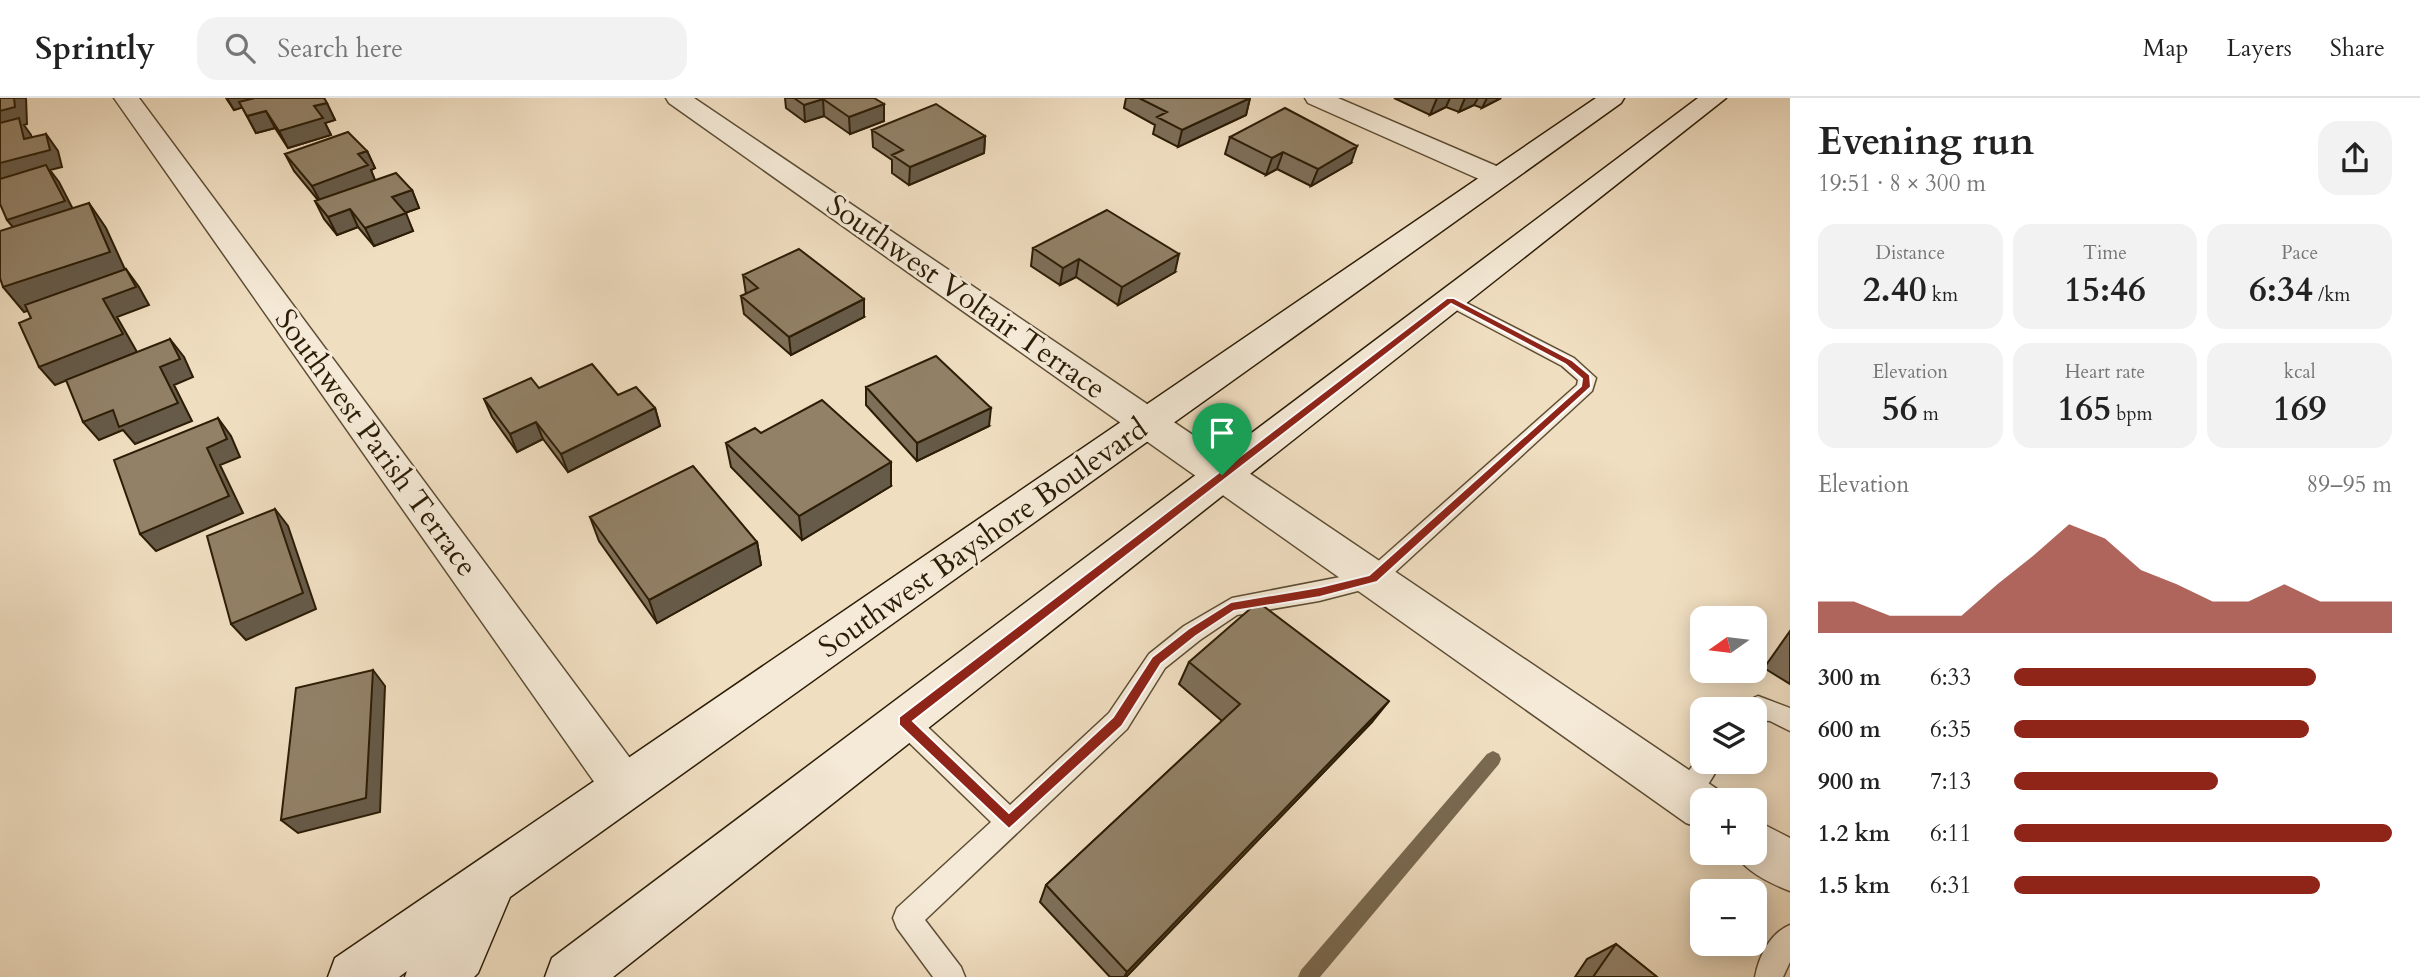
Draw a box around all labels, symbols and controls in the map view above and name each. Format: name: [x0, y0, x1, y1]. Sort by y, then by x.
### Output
search box: [197, 17, 687, 80]
text: Sprintly: [35, 26, 155, 71]
icon: search: [221, 29, 259, 67]
text: Search here: [277, 31, 403, 66]
text: Map: [2143, 32, 2189, 65]
text: Layers: [2227, 32, 2292, 65]
text: Share: [2330, 32, 2385, 65]
text: Evening run: [1818, 116, 2034, 168]
button: share: [2318, 121, 2392, 195]
text: 19:51 · 8 × 300 m: [1818, 168, 1986, 199]
street label: Southwest Voltair Terrace: [818, 185, 1114, 409]
text: Distance: [1876, 240, 1945, 266]
text: Time: [2083, 240, 2127, 266]
text: Pace: [2281, 240, 2318, 266]
text: 2.40: [1863, 266, 1927, 314]
text: 15:46: [2064, 266, 2146, 314]
text: 6:34: [2249, 266, 2313, 314]
text: km: [1927, 282, 1958, 308]
text: /km: [2313, 282, 2350, 308]
street label: Southwest Parish Terrace: [265, 301, 487, 585]
text: Elevation: [1873, 359, 1948, 385]
text: Heart rate: [2065, 359, 2145, 385]
text: kcal: [2284, 359, 2316, 385]
text: 56: [1882, 385, 1918, 433]
text: 165: [2057, 385, 2111, 433]
text: 169: [2273, 385, 2327, 433]
text: m: [1918, 401, 1939, 427]
text: bpm: [2111, 401, 2153, 427]
pin: [1192, 403, 1252, 475]
street label: Southwest Bayshore Boulevard: [810, 409, 1156, 667]
icon: arrive: [1203, 414, 1241, 452]
text: Elevation: [1818, 469, 1909, 500]
text: 89–95 m: [2307, 469, 2392, 500]
north arrow: [1690, 606, 1768, 682]
map controls: [1690, 606, 1767, 956]
text: 300 m: [1818, 662, 1881, 693]
text: 6:33: [1930, 662, 1971, 693]
button: layers: [1690, 697, 1767, 774]
text: 600 m: [1818, 714, 1881, 745]
text: 6:35: [1930, 714, 1971, 745]
text: 900 m: [1818, 766, 1881, 797]
text: 7:13: [1930, 766, 1971, 797]
button: +: [1690, 788, 1767, 865]
text: 1.2 km: [1818, 818, 1890, 849]
text: 6:11: [1930, 818, 1971, 849]
text: 1.5 km: [1818, 870, 1890, 901]
text: 6:31: [1930, 870, 1971, 901]
button: −: [1690, 879, 1767, 956]

